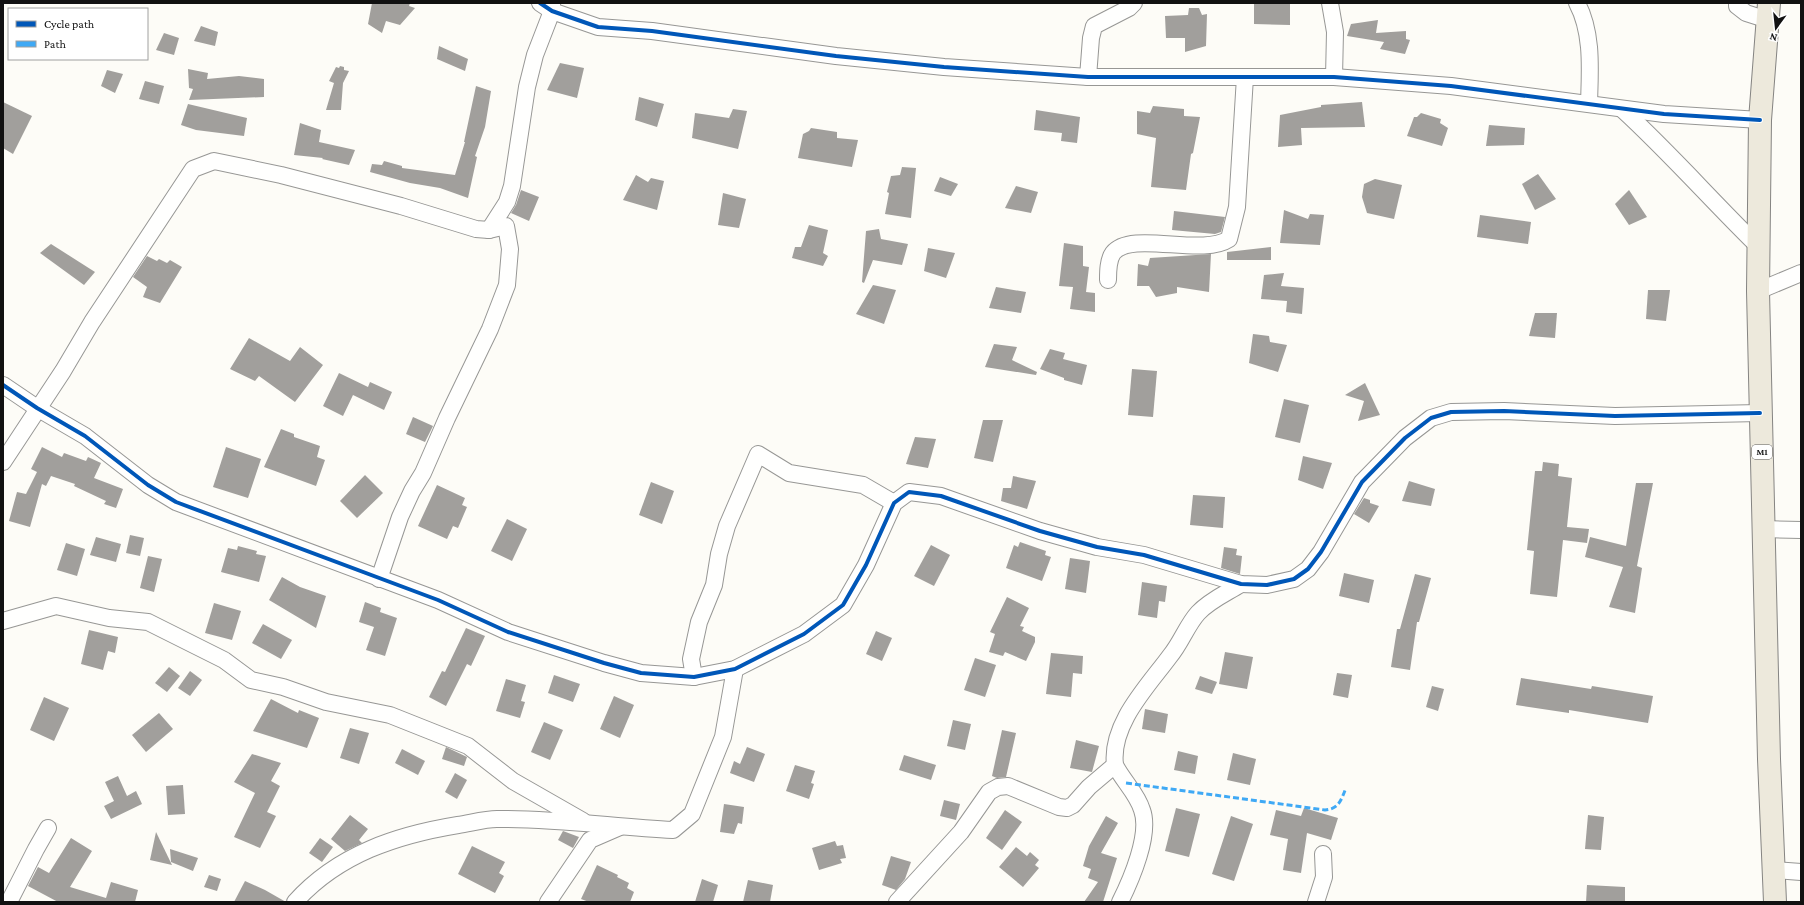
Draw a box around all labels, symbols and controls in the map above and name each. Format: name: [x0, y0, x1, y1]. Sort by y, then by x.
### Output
legend: [8, 8, 148, 60]
north arrow: [1756, 8, 1796, 48]
text: Cycle path: [44, 17, 95, 31]
text: N: [1768, 31, 1779, 44]
text: Path: [44, 37, 66, 51]
road number: M1: [1752, 445, 1772, 459]

